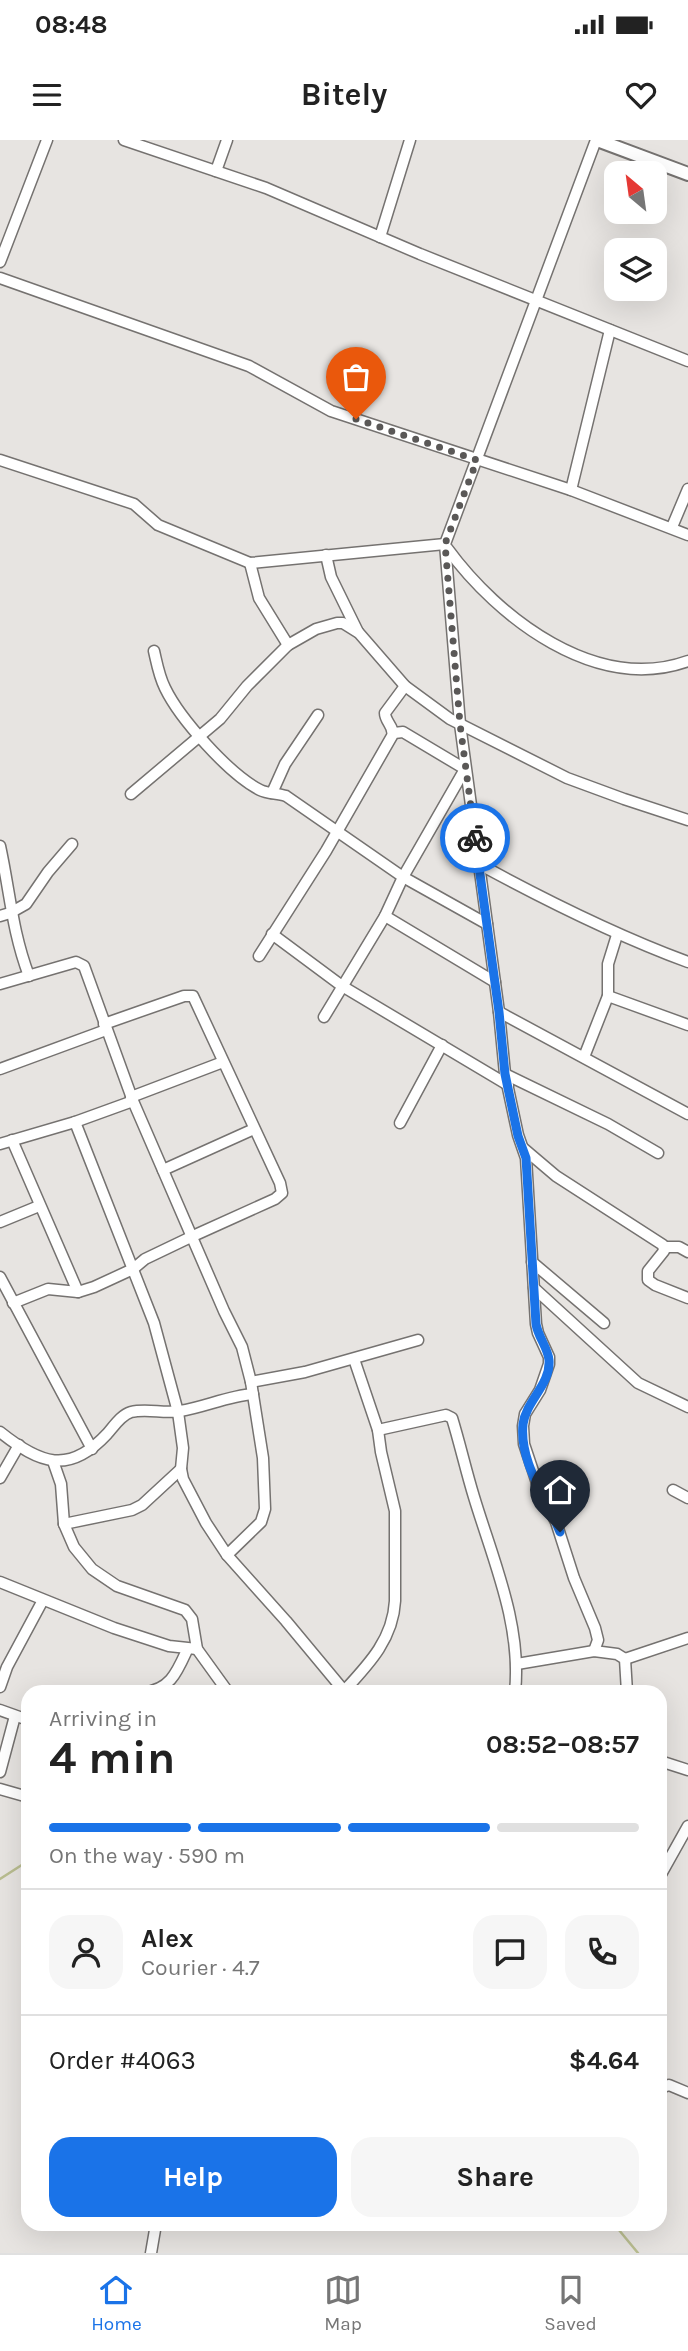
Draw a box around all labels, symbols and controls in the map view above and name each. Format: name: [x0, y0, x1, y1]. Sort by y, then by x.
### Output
text: 08:48: [35, 9, 108, 40]
icon: menu: [28, 76, 66, 114]
text: Bitely: [301, 76, 387, 113]
icon: heart: [622, 76, 660, 114]
north arrow: [604, 161, 667, 224]
map controls: [604, 161, 667, 301]
button: layers: [604, 238, 667, 301]
pin: [326, 347, 386, 419]
icon: bag: [337, 358, 375, 396]
courier: [440, 803, 510, 873]
icon: bike: [456, 819, 494, 857]
pin: [530, 1460, 590, 1532]
icon: home: [541, 1471, 579, 1509]
text: Arriving in: [49, 1705, 157, 1732]
text: 08:52–08:57: [486, 1729, 639, 1760]
text: 4 min: [49, 1731, 175, 1785]
text: On the way · 590 m: [49, 1842, 245, 1869]
button: person: [49, 1915, 123, 1989]
button: chat: [473, 1915, 547, 1989]
button: phone: [565, 1915, 639, 1989]
text: Alex: [141, 1923, 193, 1954]
text: Courier · 4.7: [141, 1954, 260, 1981]
text: Order #4063: [49, 2045, 196, 2076]
text: $4.64: [569, 2045, 639, 2076]
button: Help: [49, 2137, 337, 2217]
button: Share: [351, 2137, 639, 2217]
tab: Home: [91, 2271, 142, 2335]
tab: Map: [324, 2271, 362, 2335]
tab: Saved: [544, 2271, 597, 2335]

